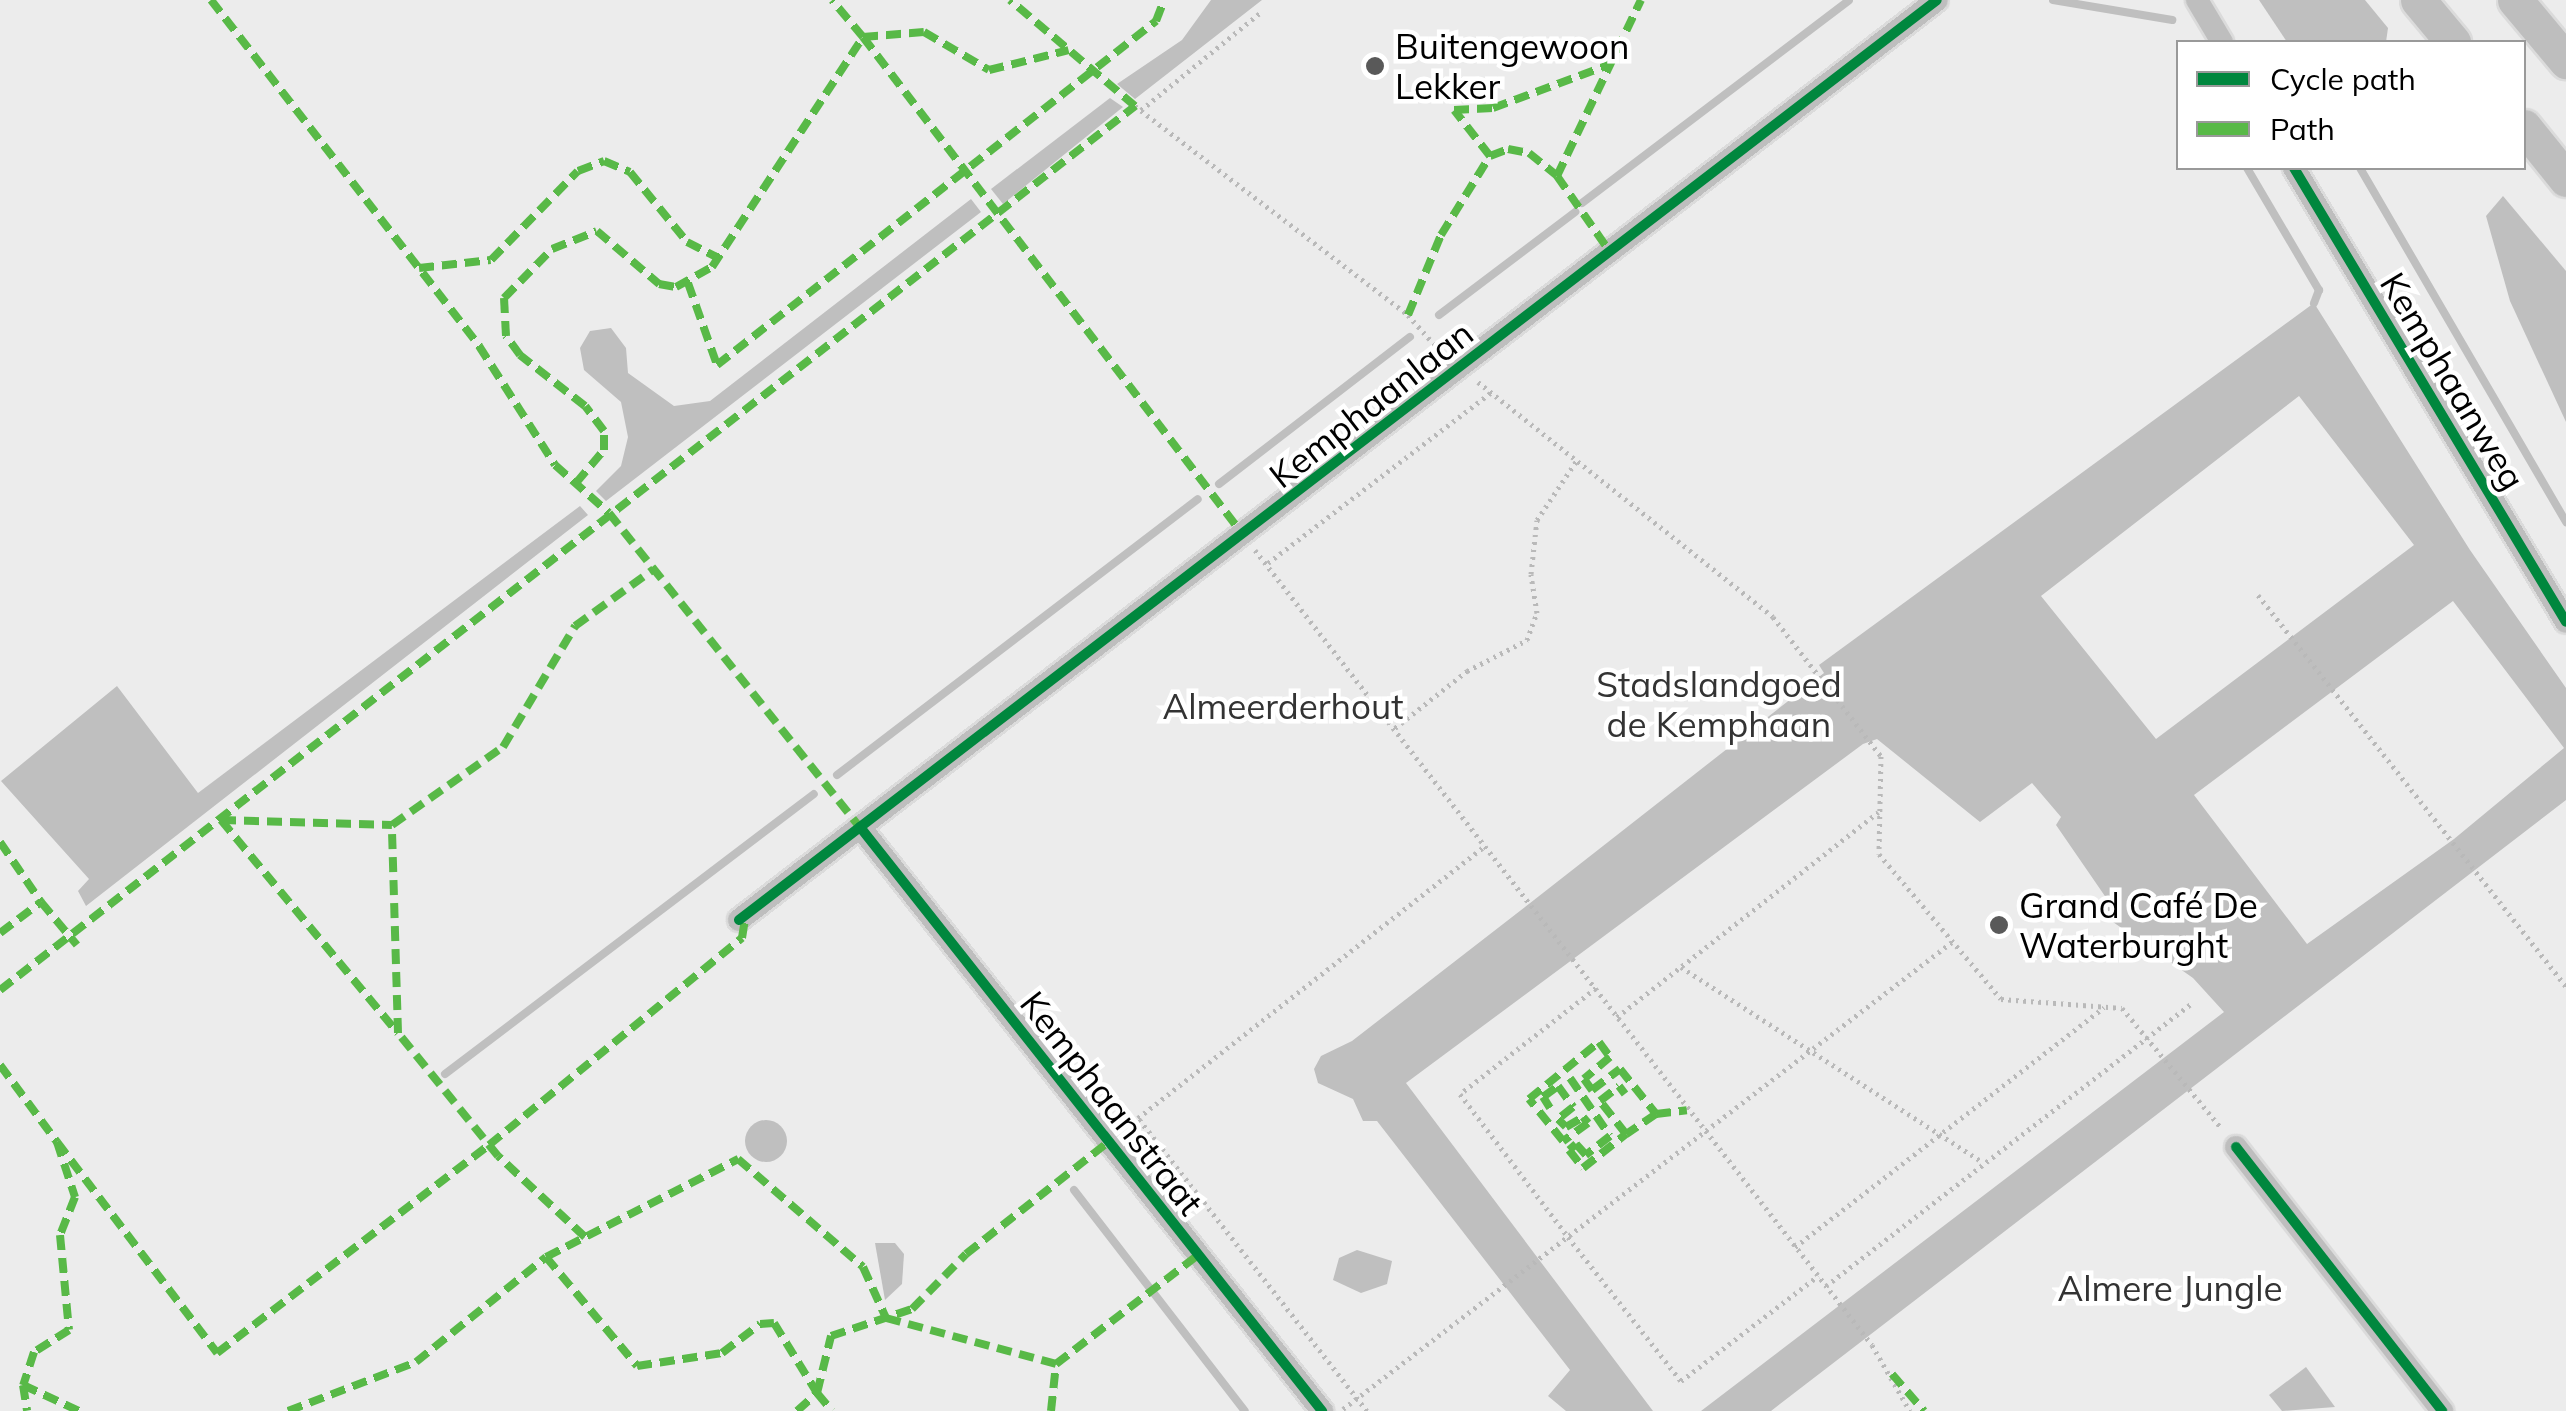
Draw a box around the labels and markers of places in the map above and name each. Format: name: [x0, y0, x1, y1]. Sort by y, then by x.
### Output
place label: Buitengewoon Lekker: [1395, 25, 1630, 107]
marker: Buitengewoon Lekker: [1364, 55, 1386, 77]
place label: Grand Café De Waterburght: [2019, 884, 2258, 966]
marker: Grand Café De Waterburght: [1988, 914, 2010, 936]

